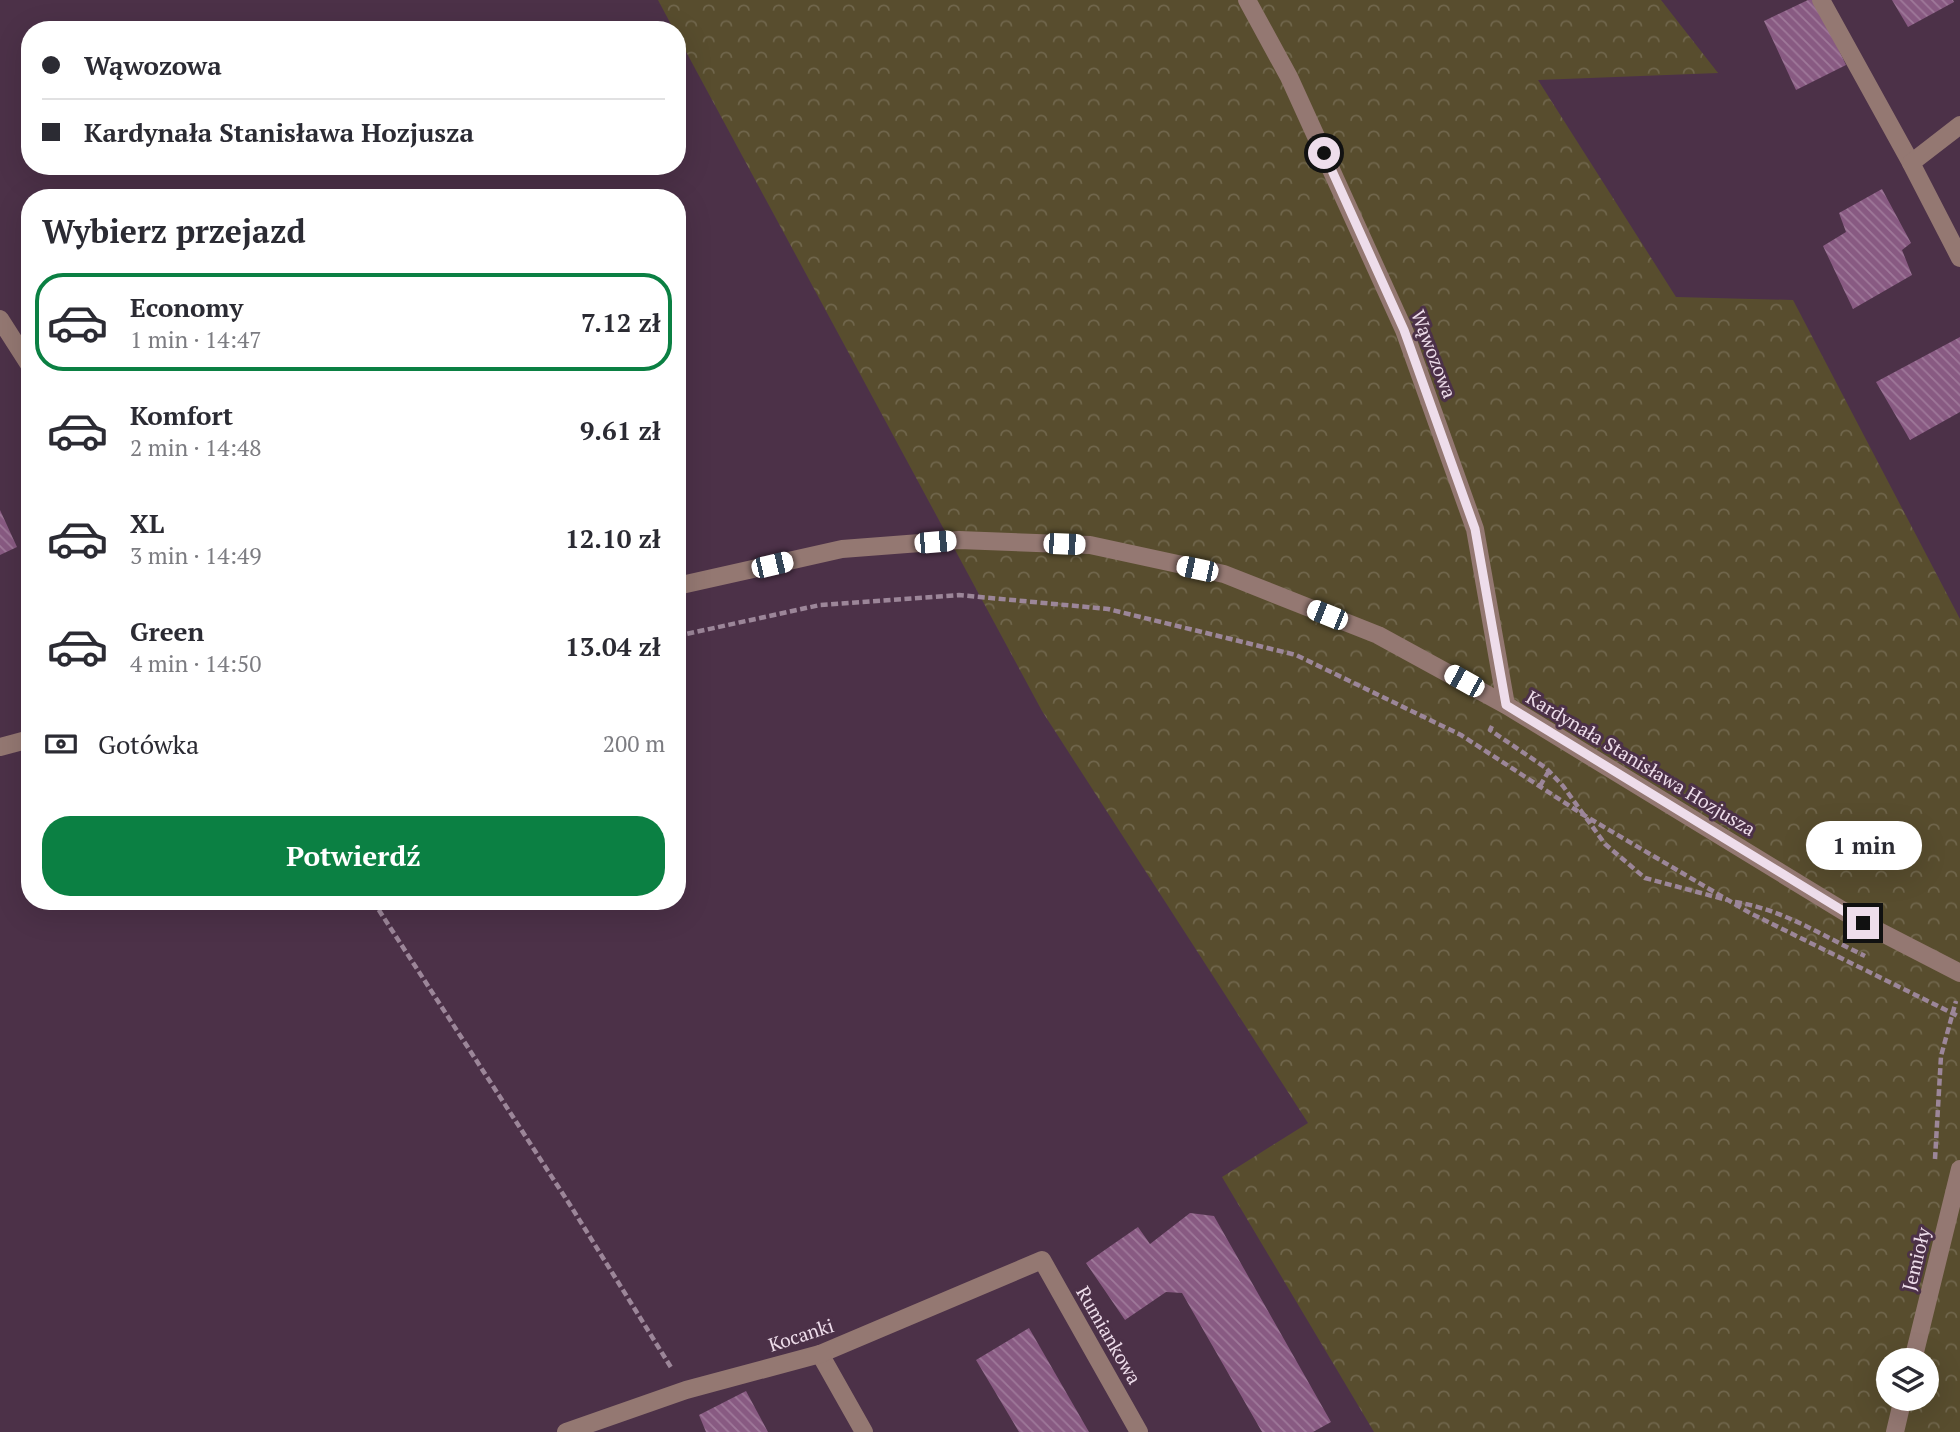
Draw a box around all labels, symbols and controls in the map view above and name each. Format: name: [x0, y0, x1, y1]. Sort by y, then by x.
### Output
text: Wąwozowa: [84, 48, 222, 82]
text: Kardynała Stanisława Hozjusza: [84, 115, 474, 149]
route start: [1308, 137, 1340, 169]
text: Wybierz przejazd: [42, 210, 306, 252]
text: Economy: [130, 290, 243, 324]
icon: car: [46, 291, 109, 354]
text: 7.12 zł: [581, 305, 661, 339]
street label: Wąwozowa: [1406, 306, 1463, 402]
text: 1 min · 14:47: [130, 324, 262, 355]
text: Komfort: [130, 398, 233, 432]
icon: car: [46, 399, 109, 462]
text: 9.61 zł: [580, 413, 661, 447]
text: 2 min · 14:48: [130, 432, 262, 463]
text: XL: [130, 506, 164, 540]
icon: car: [46, 507, 109, 570]
text: 12.10 zł: [565, 521, 661, 555]
car: [914, 530, 957, 554]
car: [1043, 533, 1086, 555]
text: 3 min · 14:49: [130, 540, 262, 571]
car: [750, 550, 795, 580]
car: [1175, 554, 1220, 584]
car: [1304, 597, 1351, 633]
text: Green: [130, 614, 204, 648]
icon: car: [46, 615, 109, 678]
text: 13.04 zł: [565, 629, 661, 663]
text: 4 min · 14:50: [130, 648, 262, 679]
car: [1441, 662, 1488, 700]
street label: Kardynała Stanisława Hozjusza: [1522, 684, 1761, 841]
icon: cash: [42, 725, 80, 763]
text: Gotówka: [98, 727, 199, 761]
text: 200 m: [603, 728, 665, 759]
button: Potwierdź: [42, 816, 665, 896]
callout: 1 min: [1805, 822, 1921, 870]
text: 1 min: [1833, 830, 1895, 861]
route end: [1847, 907, 1879, 939]
street label: Jemioły: [1896, 1224, 1936, 1293]
street label: Rumiankowa: [1071, 1281, 1148, 1389]
street label: Kocanki: [765, 1312, 837, 1357]
map controls: [1876, 1348, 1939, 1411]
button: layers: [1876, 1348, 1939, 1411]

